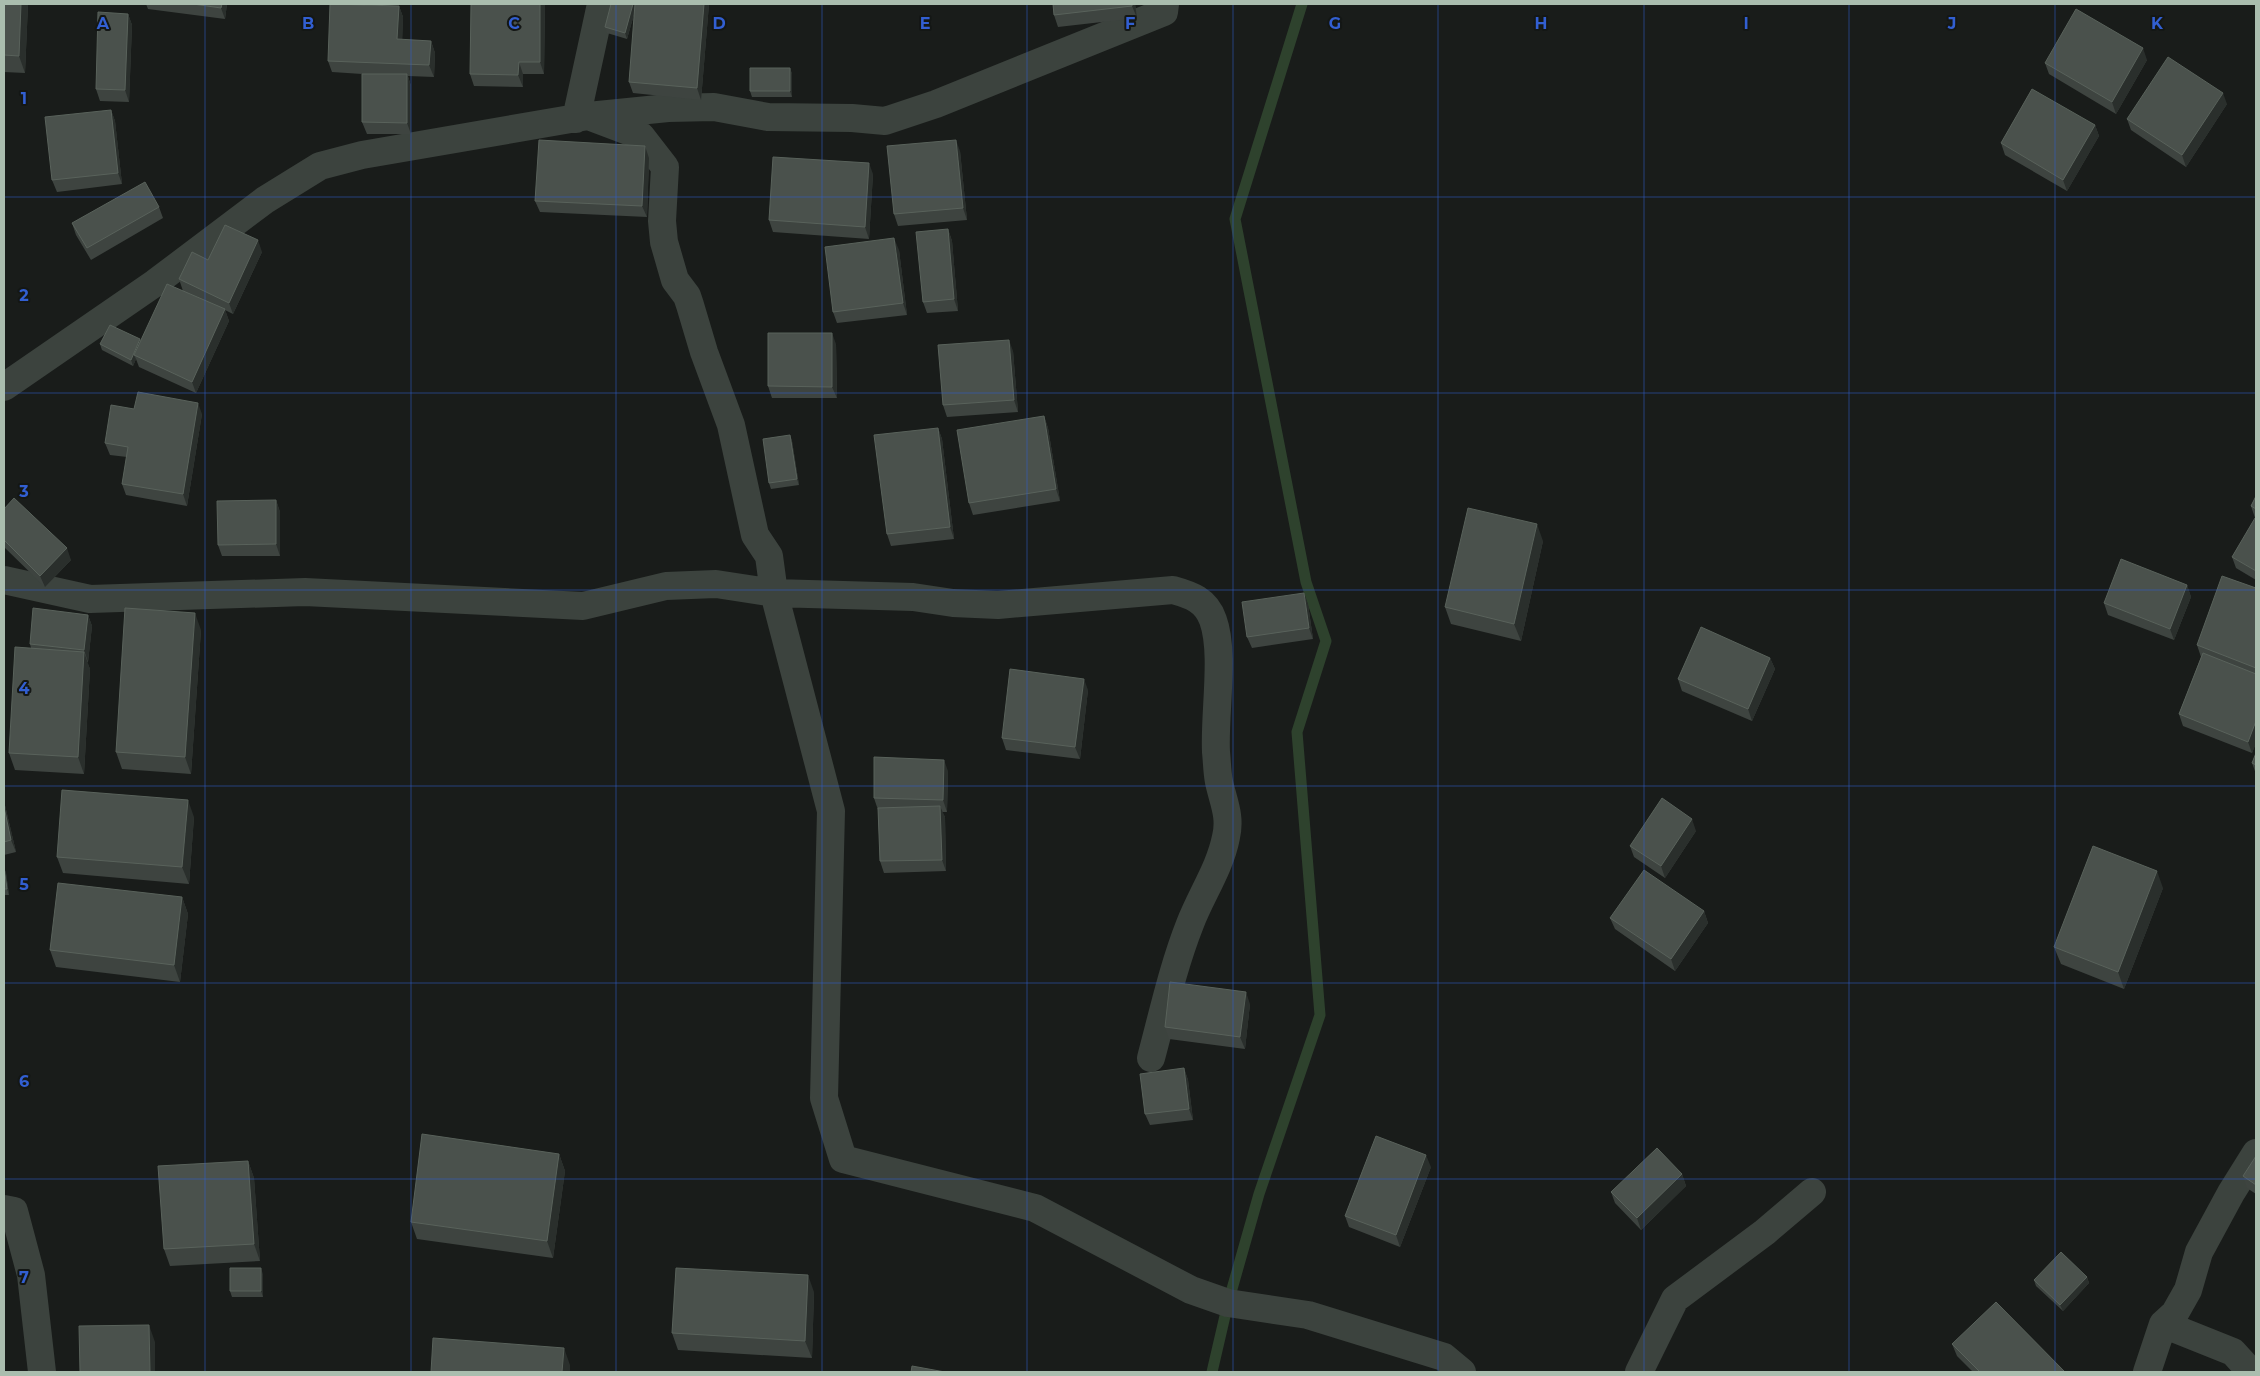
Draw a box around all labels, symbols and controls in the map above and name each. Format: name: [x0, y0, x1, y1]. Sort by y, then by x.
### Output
text: A: [96, 14, 110, 33]
text: B: [302, 14, 314, 33]
text: C: [508, 14, 520, 33]
text: D: [712, 14, 726, 33]
text: E: [920, 14, 930, 33]
text: F: [1125, 14, 1135, 33]
text: G: [1329, 14, 1341, 33]
text: H: [1535, 14, 1547, 33]
text: I: [1743, 14, 1749, 33]
text: J: [1947, 14, 1956, 33]
text: K: [2151, 14, 2164, 33]
text: 1: [21, 89, 27, 108]
text: 2: [19, 286, 29, 305]
text: 3: [18, 482, 29, 501]
text: 4: [18, 679, 30, 698]
text: 5: [19, 875, 29, 894]
text: 6: [19, 1072, 29, 1091]
text: 7: [19, 1268, 29, 1287]

